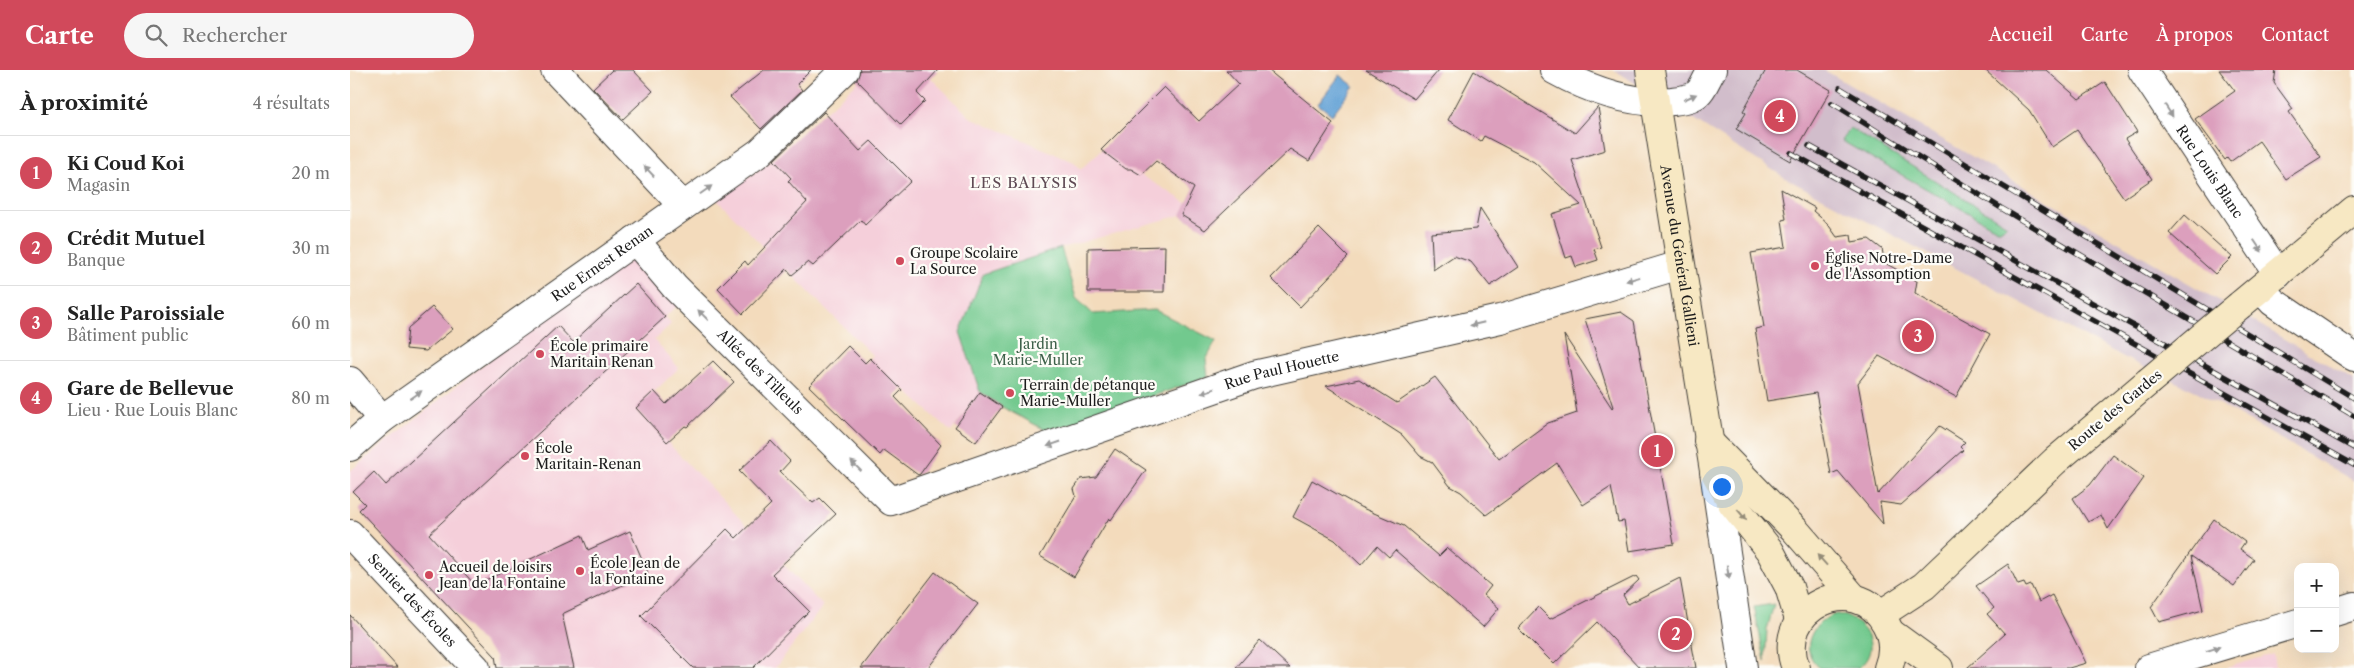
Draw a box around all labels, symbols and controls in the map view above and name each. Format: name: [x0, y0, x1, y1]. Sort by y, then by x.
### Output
search box: [124, 13, 474, 58]
text: Carte: [25, 21, 94, 50]
icon: search: [142, 21, 170, 49]
text: Rechercher: [182, 24, 287, 47]
text: Accueil: [1989, 24, 2053, 46]
text: Carte: [2081, 24, 2128, 46]
text: À propos: [2156, 24, 2233, 46]
text: Contact: [2261, 24, 2329, 46]
text: À proximité: [20, 90, 148, 115]
one-way arrow: [1683, 92, 1697, 100]
text: 4 résultats: [253, 93, 330, 113]
pin: 4: [1764, 97, 1796, 135]
one-way arrow: [2164, 104, 2174, 117]
street label: Rue Louis Blanc: [2172, 121, 2247, 222]
text: Ki Coud Koi: [67, 152, 185, 175]
text: 1: [32, 163, 40, 183]
text: 20 m: [291, 163, 330, 183]
street label: Avenue du Général Gallieni: [1656, 163, 1703, 348]
one-way arrow: [643, 165, 655, 177]
district label: LES BALYSIS: [970, 173, 1078, 192]
text: Magasin: [67, 175, 130, 195]
one-way arrow: [699, 185, 712, 195]
street label: Rue Ernest Renan: [548, 221, 657, 306]
text: Crédit Mutuel: [67, 227, 205, 250]
text: 2: [31, 238, 41, 258]
text: 30 m: [292, 238, 330, 258]
one-way arrow: [2253, 240, 2263, 253]
place label: Groupe Scolaire La Source: [910, 244, 1018, 278]
place label: Église Notre-Dame de l'Assomption: [1825, 249, 1952, 283]
text: Banque: [67, 250, 125, 270]
marker: Groupe Scolaire La Source: [894, 255, 906, 267]
marker: Église Notre-Dame de l'Assomption: [1809, 260, 1821, 272]
one-way arrow: [1625, 275, 1640, 283]
text: Salle Paroissiale: [67, 302, 225, 325]
one-way arrow: [698, 309, 710, 321]
text: 3: [31, 313, 41, 333]
text: 60 m: [291, 313, 330, 333]
pin: 3: [1902, 317, 1934, 355]
one-way arrow: [1469, 320, 1485, 328]
text: Bâtiment public: [67, 325, 188, 345]
street label: Allée des Tilleuls: [713, 325, 807, 418]
park label: Jardin Marie-Muller: [993, 335, 1083, 369]
place label: École primaire Maritain Renan: [550, 337, 654, 371]
street label: Rue Paul Houette: [1222, 347, 1341, 394]
marker: École primaire Maritain Renan: [534, 348, 546, 360]
street label: Route des Gardes: [2064, 366, 2166, 454]
place label: Terrain de pétanque Marie-Muller: [1020, 376, 1156, 410]
text: Gare de Bellevue: [67, 377, 234, 400]
marker: Terrain de pétanque Marie-Muller: [1004, 387, 1016, 399]
text: 4: [31, 388, 41, 408]
text: 80 m: [291, 388, 330, 408]
one-way arrow: [1200, 388, 1215, 395]
one-way arrow: [409, 390, 422, 400]
text: Lieu · Rue Louis Blanc: [67, 400, 238, 420]
pin: 1: [1641, 432, 1673, 470]
place label: École Maritain-Renan: [535, 439, 641, 473]
one-way arrow: [1046, 440, 1061, 448]
marker: École Maritain-Renan: [519, 450, 531, 462]
one-way arrow: [850, 460, 862, 472]
your location: [1709, 474, 1735, 500]
one-way arrow: [1736, 508, 1747, 521]
street label: Sentier des Écoles: [364, 550, 460, 651]
place label: École Jean de la Fontaine: [590, 554, 680, 588]
one-way arrow: [1817, 554, 1828, 567]
place label: Accueil de loisirs Jean de la Fontaine: [437, 558, 566, 592]
map controls: [2294, 563, 2339, 653]
button: +: [2294, 563, 2339, 608]
one-way arrow: [1724, 564, 1732, 580]
marker: École Jean de la Fontaine: [574, 565, 586, 577]
marker: Accueil de loisirs Jean de la Fontaine: [423, 569, 435, 581]
button: −: [2294, 608, 2339, 653]
pin: 2: [1660, 615, 1692, 653]
one-way arrow: [2205, 644, 2220, 652]

